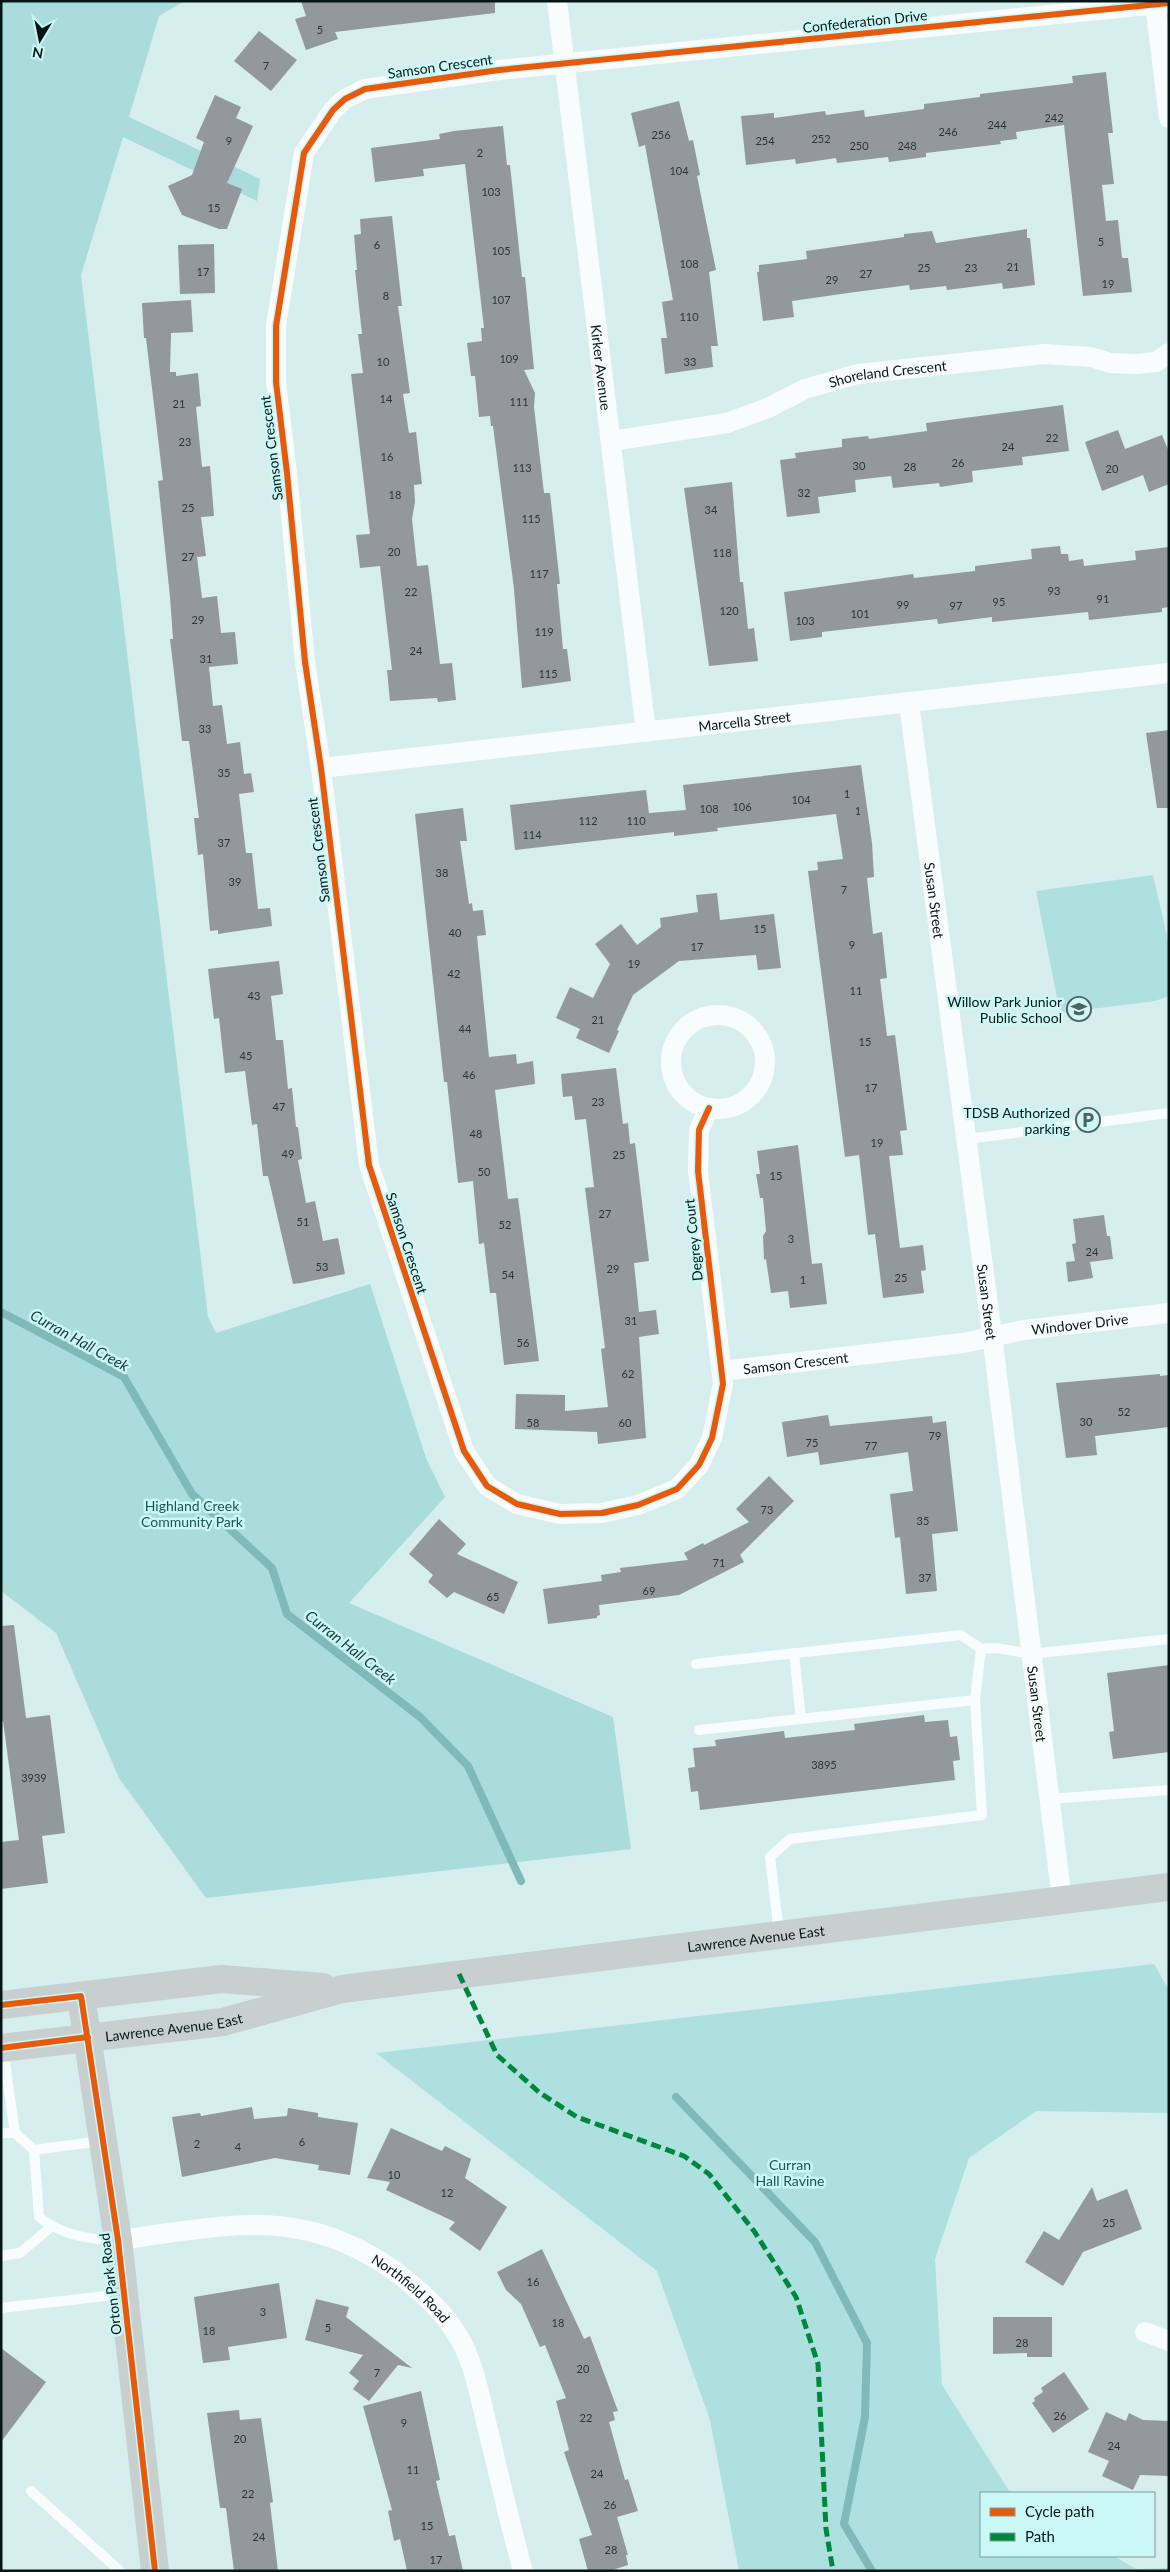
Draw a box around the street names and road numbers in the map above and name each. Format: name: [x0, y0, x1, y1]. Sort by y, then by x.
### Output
street label: Confederation Drive: [802, 6, 928, 36]
street label: Samson Crescent: [387, 50, 493, 82]
street label: Kirker Avenue: [588, 323, 615, 411]
street label: Shoreland Crescent: [826, 356, 947, 390]
street label: Samson Crescent: [256, 395, 286, 501]
street label: Marcella Street: [697, 707, 791, 734]
street label: Samson Crescent: [303, 797, 333, 903]
street label: Susan Street: [921, 861, 948, 939]
street label: Samson Crescent: [383, 1190, 431, 1296]
street label: Degrey Court: [680, 1198, 706, 1282]
street label: Susan Street: [974, 1263, 1001, 1341]
street label: Windover Drive: [1030, 1309, 1129, 1338]
street label: Samson Crescent: [742, 1348, 849, 1377]
street label: Susan Street: [1025, 1665, 1051, 1743]
street label: Lawrence Avenue East: [686, 1921, 826, 1955]
street label: Lawrence Avenue East: [104, 2009, 244, 2044]
street label: Orton Park Road: [95, 2232, 125, 2336]
street label: Northfield Road: [369, 2250, 454, 2326]

